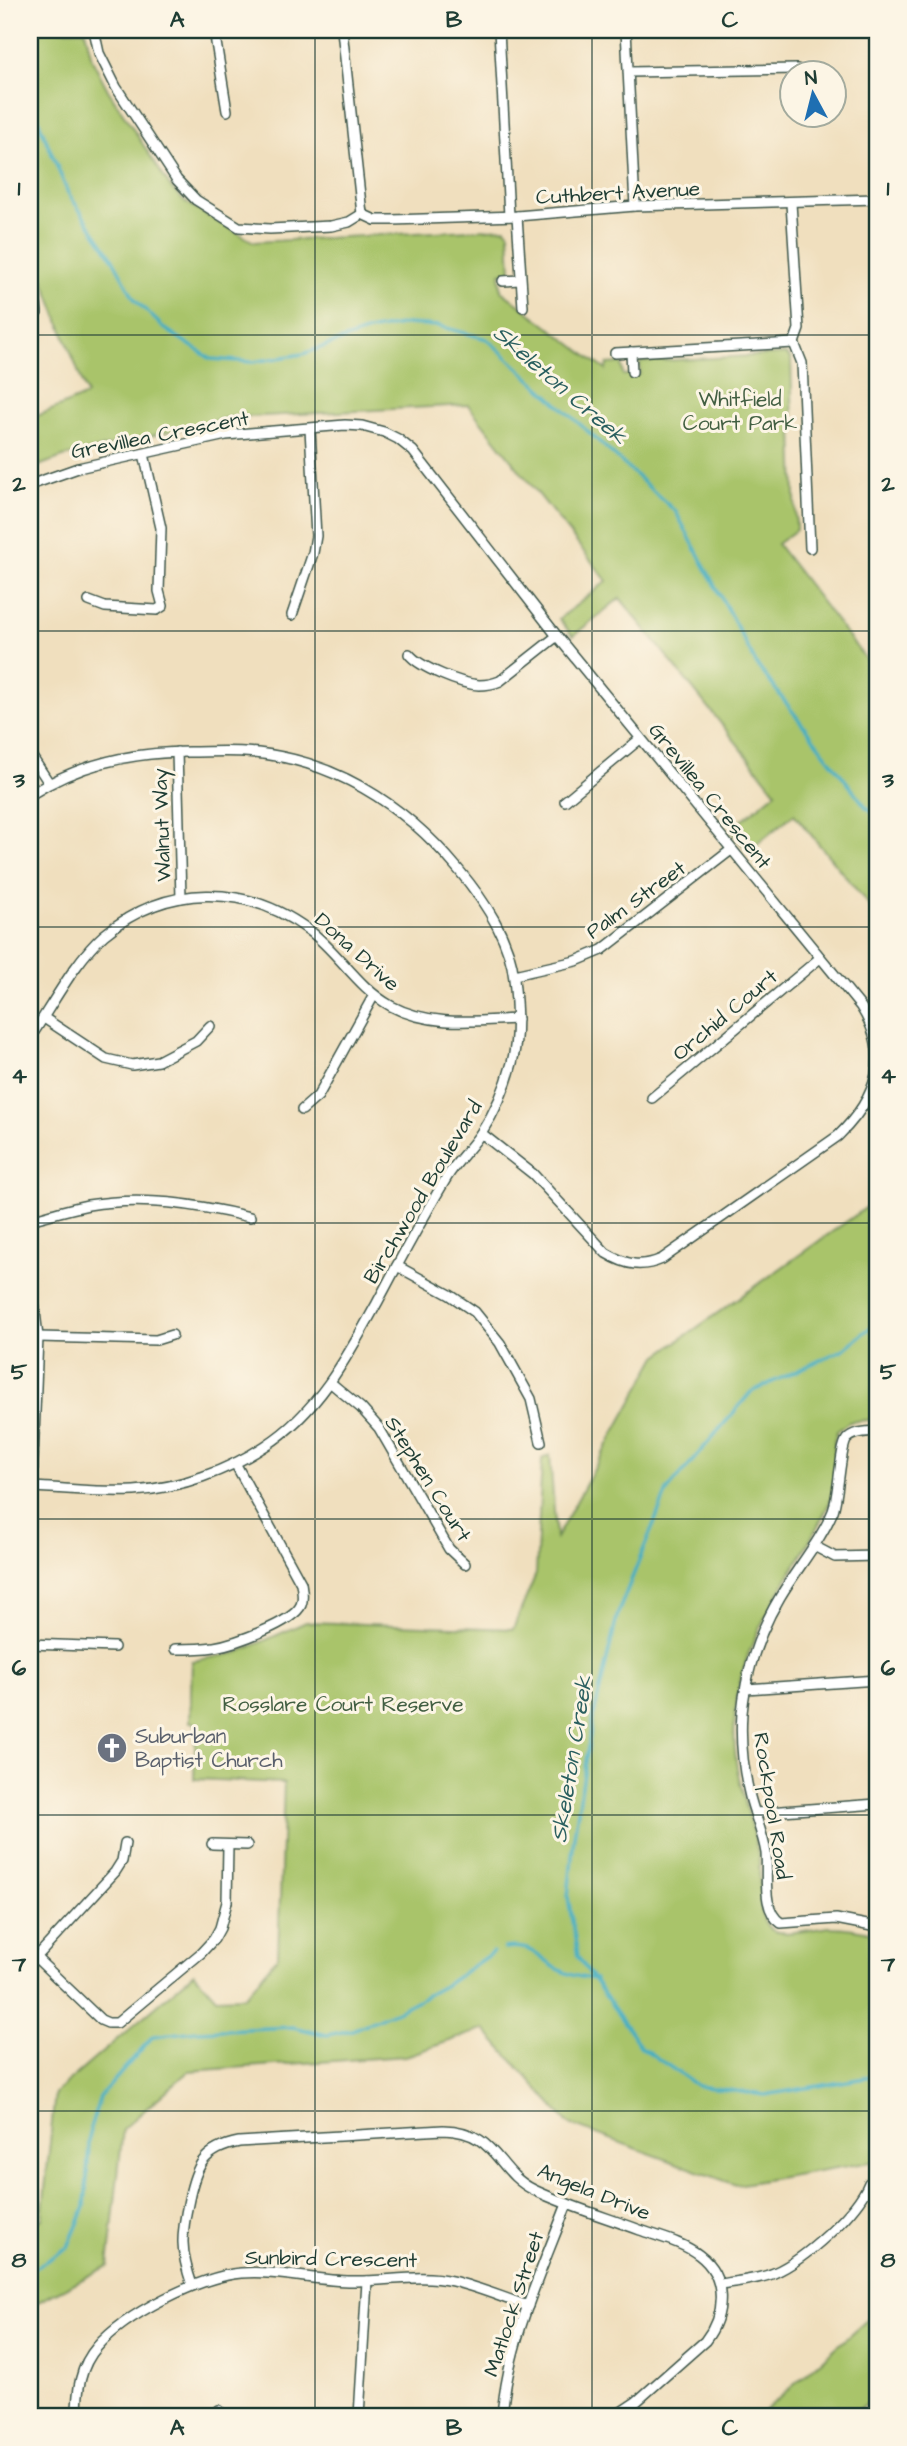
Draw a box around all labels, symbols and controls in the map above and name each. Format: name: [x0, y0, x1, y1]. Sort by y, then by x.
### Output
text: A: [170, 4, 185, 36]
text: B: [446, 4, 463, 36]
text: C: [722, 4, 739, 36]
north arrow: [778, 60, 848, 130]
text: N: [804, 64, 819, 93]
text: 1: [18, 172, 21, 204]
text: 1: [887, 172, 890, 204]
street label: Cuthbert Avenue: [535, 174, 701, 212]
water label: Skeleton Creek: [486, 318, 635, 453]
park label: Whitfield Court Park: [683, 385, 797, 438]
street label: Grevillea Crescent: [69, 403, 252, 466]
text: 2: [11, 468, 26, 500]
text: 2: [880, 468, 895, 500]
street label: Grevillea Crescent: [642, 717, 778, 876]
text: 3: [12, 764, 25, 796]
text: 3: [881, 764, 894, 796]
street label: Walnut Way: [146, 767, 180, 882]
street label: Palm Street: [580, 854, 692, 946]
street label: Dona Drive: [308, 906, 406, 998]
street label: Orchid Court: [666, 962, 784, 1068]
text: 4: [11, 1060, 27, 1092]
text: 4: [880, 1060, 896, 1092]
street label: Birchwood Boulevard: [357, 1095, 489, 1289]
text: 5: [11, 1356, 28, 1388]
text: 5: [880, 1356, 897, 1388]
street label: Stephen Court: [377, 1411, 478, 1548]
text: 6: [12, 1652, 27, 1684]
text: 6: [881, 1652, 896, 1684]
water label: Skeleton Creek: [543, 1673, 601, 1845]
park label: Rosslare Court Reserve: [222, 1690, 464, 1719]
place label: Suburban Baptist Church: [135, 1722, 283, 1776]
church icon: Suburban Baptist Church: [95, 1731, 129, 1765]
street label: Rockpool Road: [745, 1731, 798, 1882]
text: 7: [11, 1948, 27, 1980]
text: 7: [880, 1948, 896, 1980]
street label: Angela Drive: [533, 2156, 655, 2230]
street label: Matlock Street: [477, 2227, 551, 2380]
street label: Sunbird Crescent: [245, 2243, 418, 2275]
text: 8: [12, 2244, 27, 2276]
text: 8: [881, 2244, 896, 2276]
text: A: [170, 2412, 185, 2444]
text: B: [446, 2412, 463, 2444]
text: C: [722, 2412, 739, 2444]

